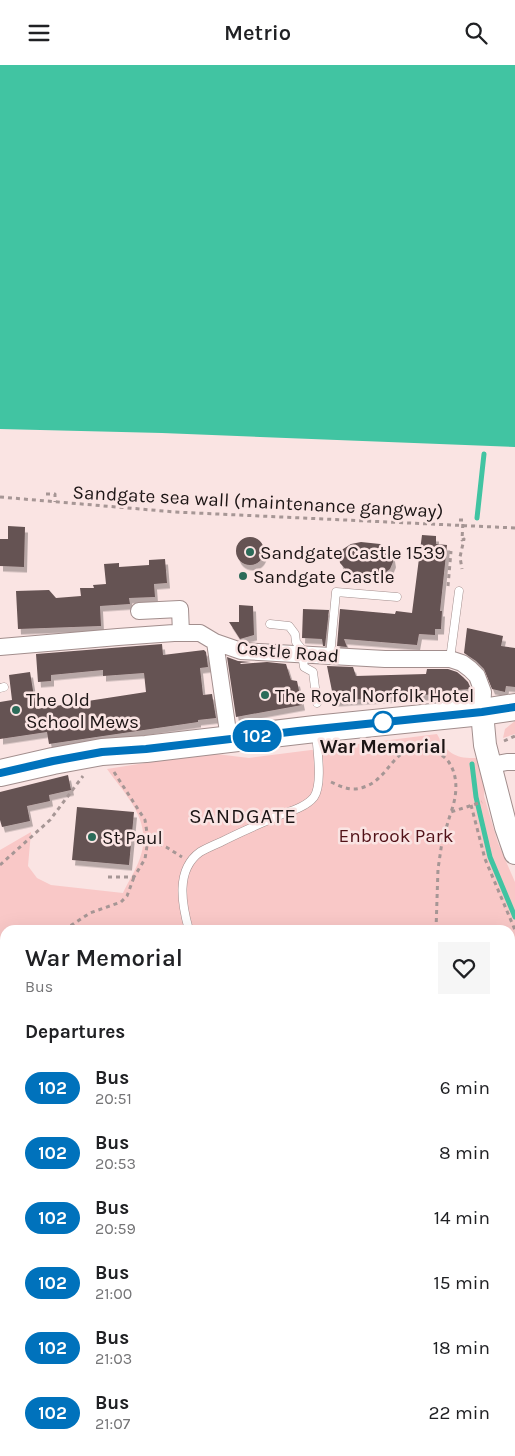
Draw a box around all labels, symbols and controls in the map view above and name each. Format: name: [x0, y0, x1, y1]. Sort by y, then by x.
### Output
icon: menu: [25, 19, 53, 47]
icon: search: [462, 19, 490, 47]
text: Metrio: [224, 20, 291, 46]
street label: Sandgate sea wall (maintenance gangway): [72, 481, 444, 523]
place label: Sandgate Castle 1539: [260, 542, 445, 564]
marker: Sandgate Castle 1539: [244, 546, 256, 558]
place label: Sandgate Castle: [253, 566, 395, 588]
marker: Sandgate Castle: [237, 570, 249, 582]
street label: Castle Road: [236, 637, 340, 667]
place label: The Royal Norfolk Hotel: [275, 685, 474, 707]
place label: The Old School Mews: [26, 689, 139, 733]
marker: The Royal Norfolk Hotel: [259, 689, 271, 701]
marker: The Old School Mews: [10, 704, 22, 716]
marker: War Memorial: [372, 711, 394, 733]
line badge: 102: [228, 720, 286, 752]
text: 102: [243, 725, 271, 747]
place label: War Memorial: [320, 736, 446, 758]
district label: SANDGATE: [189, 804, 297, 828]
park label: Enbrook Park: [339, 825, 454, 847]
place label: St Paul: [102, 827, 163, 849]
marker: St Paul: [86, 831, 98, 843]
button: heart: [438, 942, 490, 994]
text: War Memorial: [25, 944, 183, 972]
text: Bus: [25, 977, 53, 996]
text: Departures: [25, 1021, 125, 1043]
text: Bus: [95, 1067, 129, 1089]
text: 102: [38, 1077, 67, 1099]
text: 6 min: [440, 1077, 490, 1099]
text: 20:51: [95, 1089, 132, 1108]
text: Bus: [95, 1132, 129, 1154]
text: 102: [38, 1142, 67, 1164]
text: 8 min: [439, 1142, 490, 1164]
text: 20:53: [95, 1154, 136, 1173]
text: Bus: [95, 1197, 129, 1219]
text: 102: [38, 1207, 67, 1229]
text: 14 min: [434, 1207, 490, 1229]
text: 20:59: [95, 1219, 136, 1238]
text: Bus: [95, 1262, 129, 1284]
text: 102: [38, 1272, 67, 1294]
text: 15 min: [434, 1272, 490, 1294]
text: 21:00: [95, 1284, 132, 1303]
text: Bus: [95, 1327, 129, 1349]
text: 102: [38, 1337, 67, 1359]
text: 18 min: [433, 1337, 490, 1359]
text: 21:03: [95, 1349, 132, 1368]
text: Bus: [95, 1392, 129, 1414]
text: 102: [38, 1402, 67, 1424]
text: 22 min: [429, 1402, 490, 1424]
text: 21:07: [95, 1414, 130, 1433]

